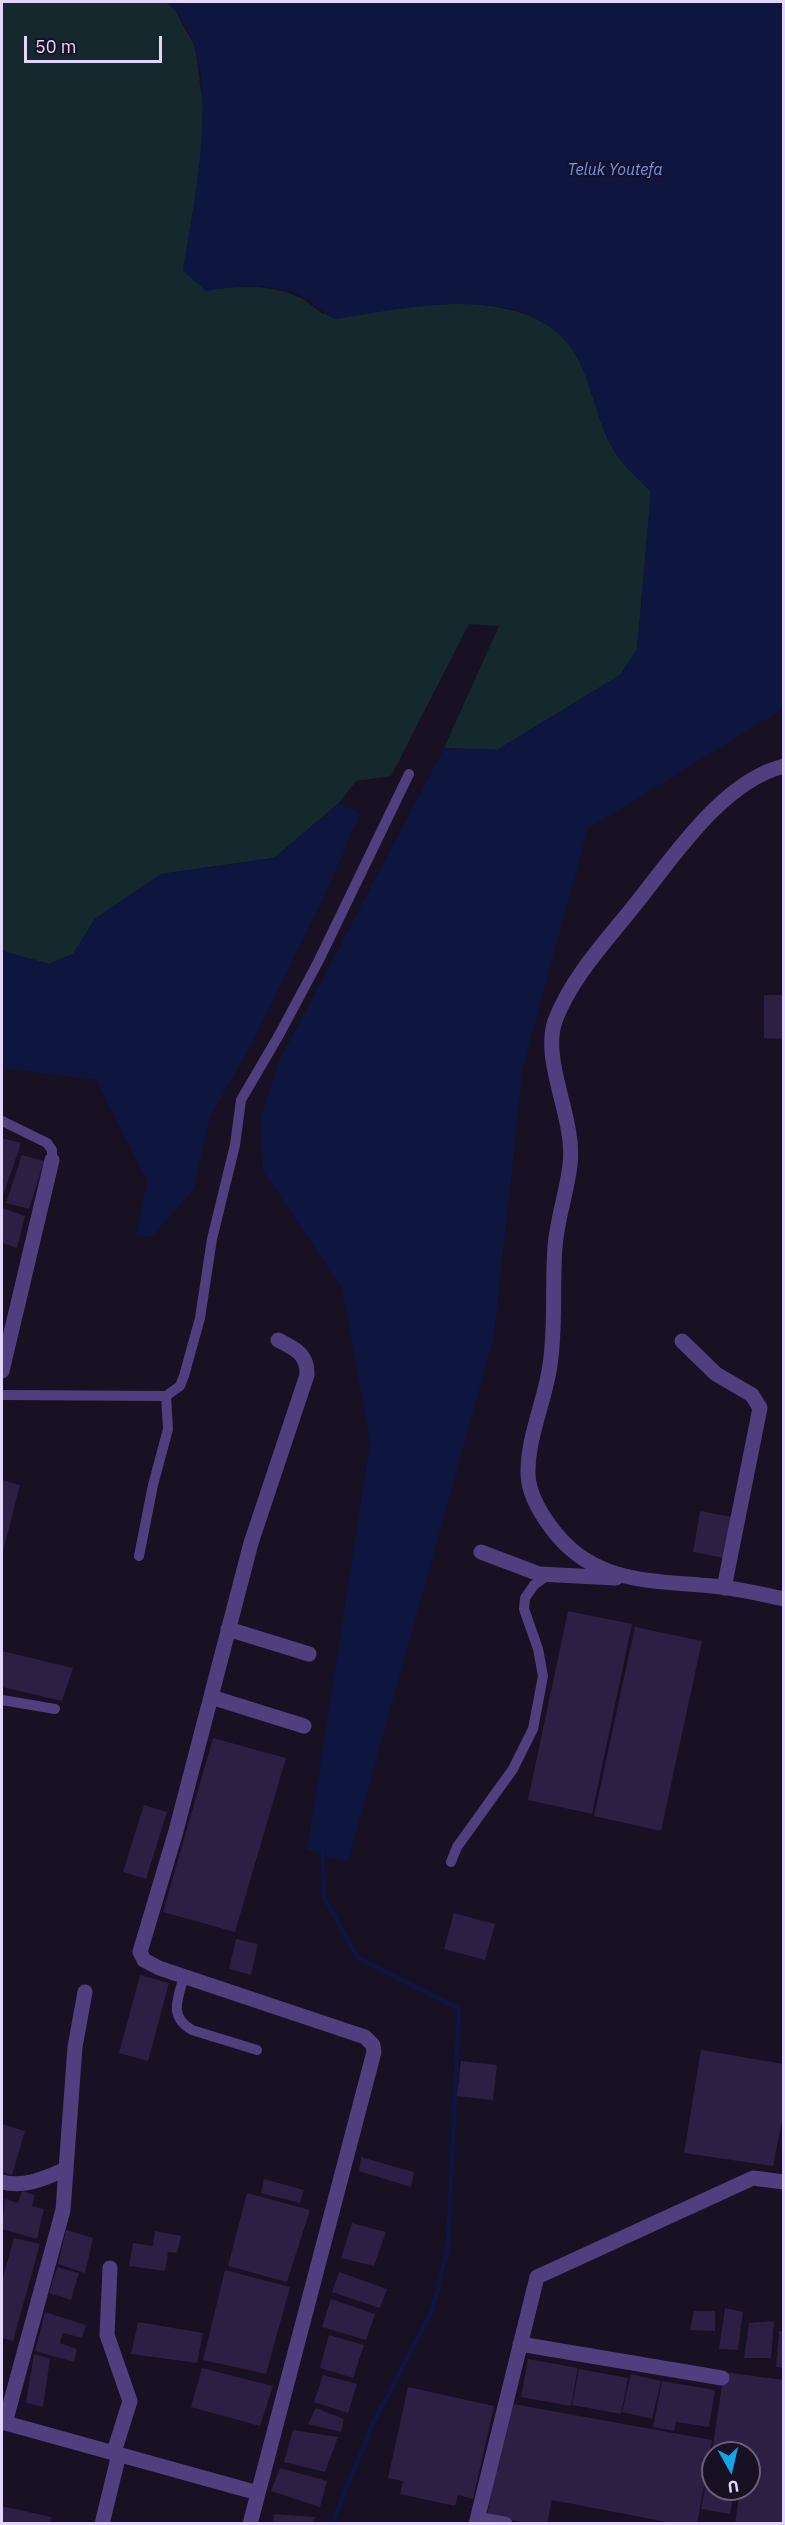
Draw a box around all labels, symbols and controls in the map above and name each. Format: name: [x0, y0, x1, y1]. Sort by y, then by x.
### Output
scale bar: [27, 24, 165, 62]
text: 50 m: [35, 35, 77, 58]
water label: Teluk Youtefa: [568, 160, 662, 180]
north arrow: [701, 2441, 761, 2501]
text: U: [726, 2476, 740, 2498]

